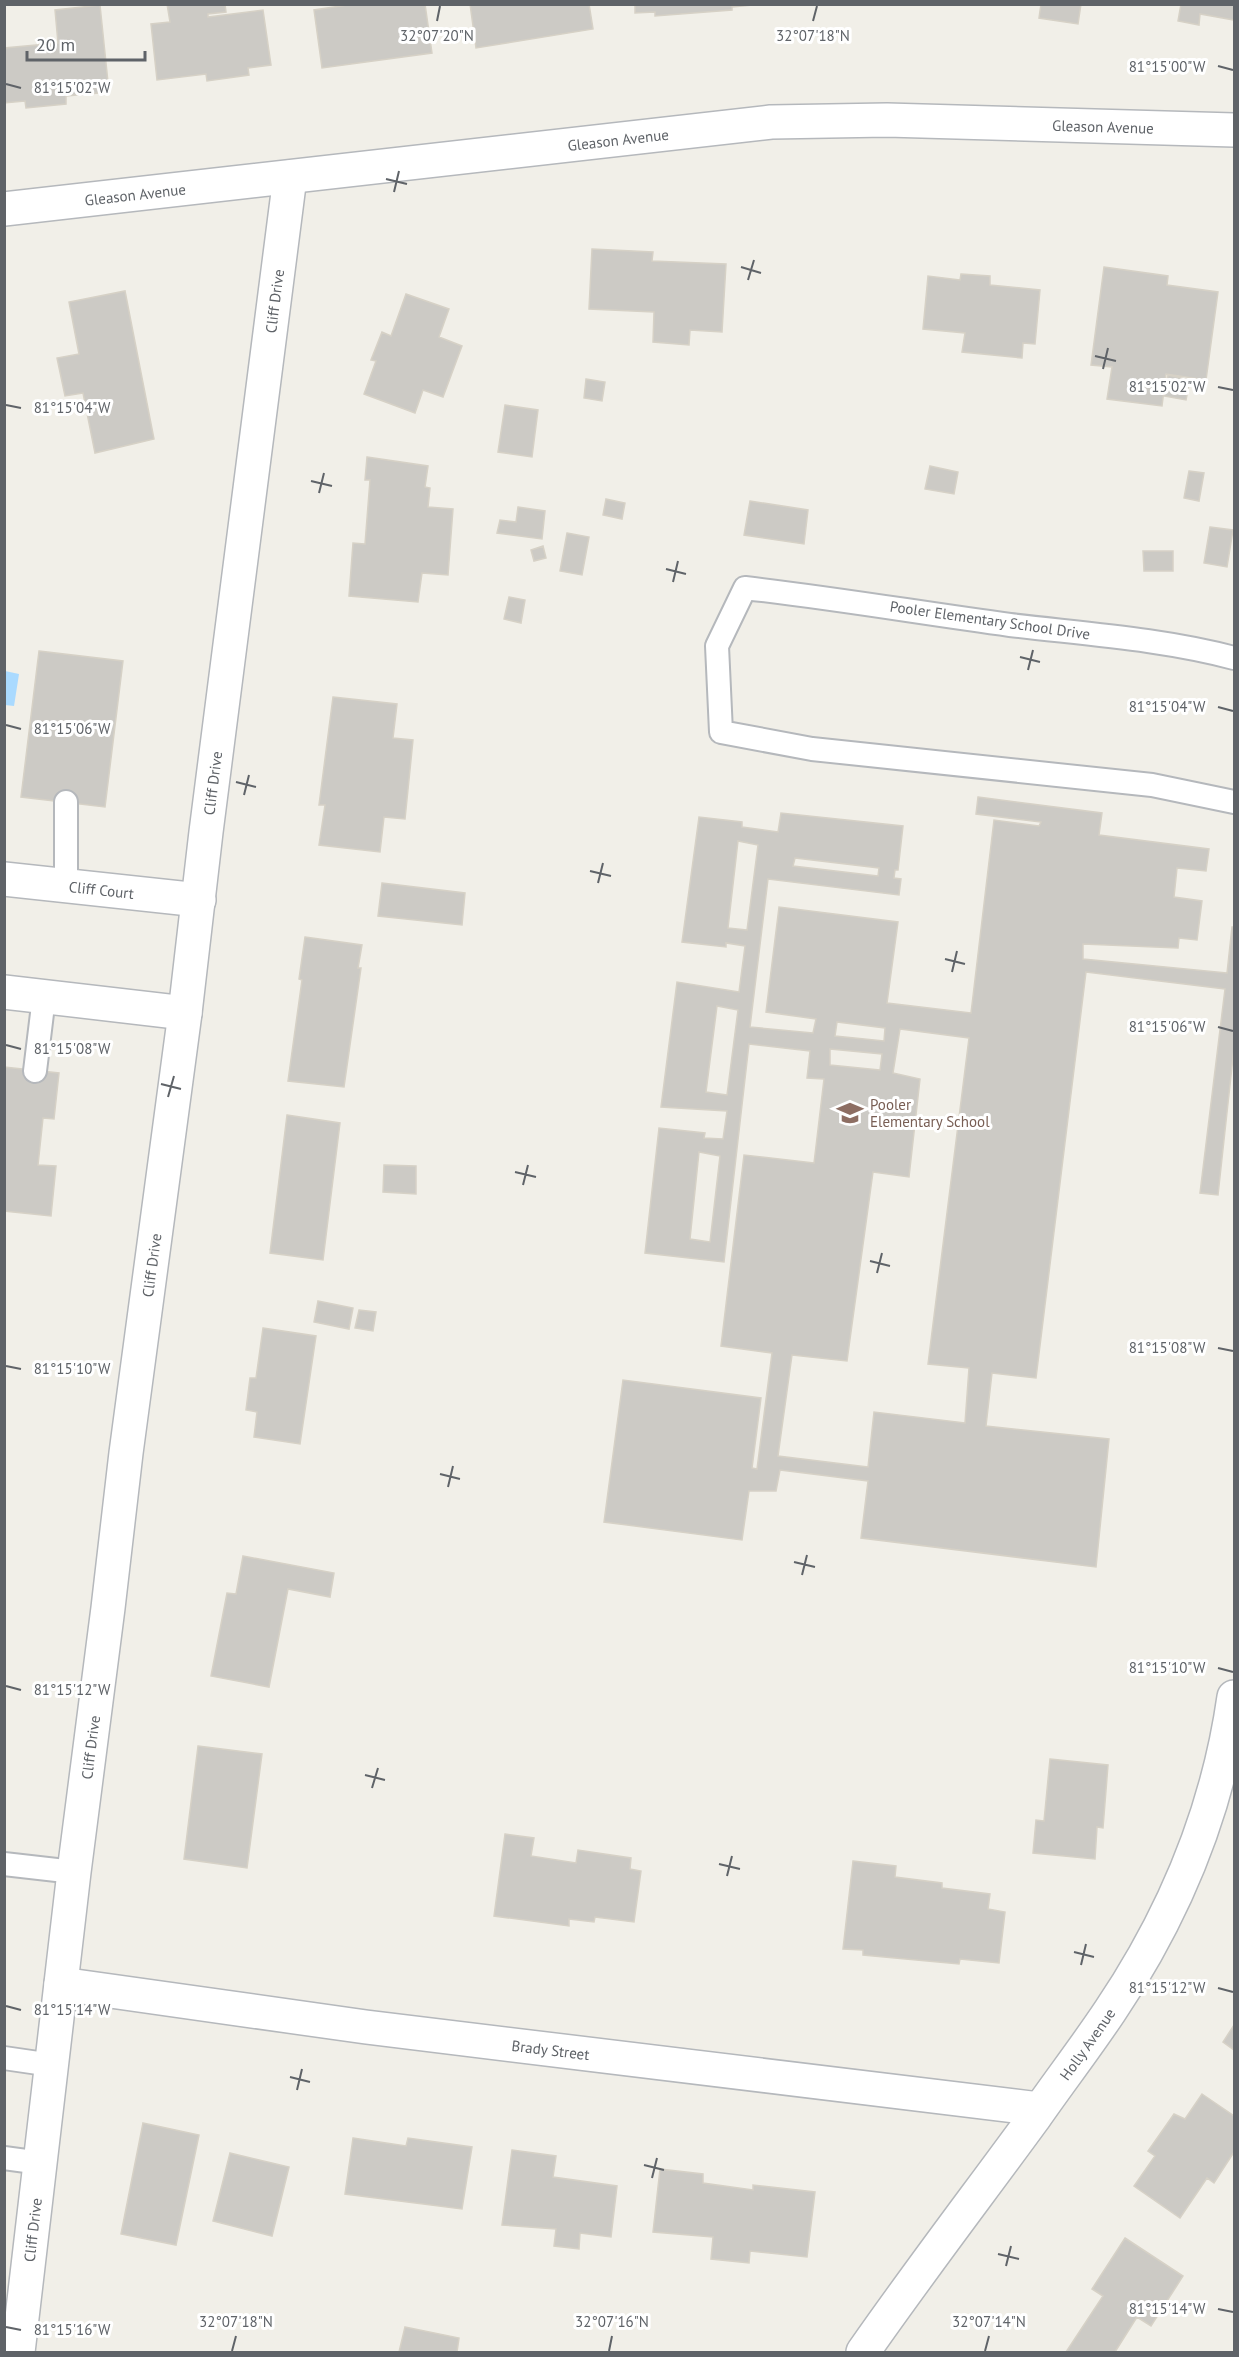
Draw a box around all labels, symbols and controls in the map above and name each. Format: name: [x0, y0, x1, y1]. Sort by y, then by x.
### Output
scale bar: [27, 24, 146, 62]
text: 32°07'20"N: [400, 26, 474, 45]
text: 32°07'18"N: [776, 26, 850, 45]
text: 20 m: [36, 33, 75, 56]
text: 81°15'00"W: [1129, 57, 1206, 76]
text: 81°15'02"W: [34, 78, 111, 97]
street label: Gleason Avenue: [1052, 115, 1154, 137]
street label: Gleason Avenue: [566, 124, 670, 155]
street label: Gleason Avenue: [84, 179, 187, 209]
street label: Cliff Drive: [261, 268, 288, 334]
text: 81°15'02"W: [1129, 377, 1206, 396]
text: 81°15'04"W: [34, 398, 111, 417]
street label: Pooler Elementary School Drive: [889, 597, 1091, 643]
text: 81°15'04"W: [1129, 697, 1206, 716]
text: 81°15'06"W: [34, 719, 111, 738]
street label: Cliff Drive: [199, 750, 226, 816]
street label: Cliff Court: [68, 877, 135, 902]
text: 81°15'06"W: [1129, 1017, 1206, 1036]
text: 81°15'08"W: [34, 1039, 111, 1058]
place label: Pooler Elementary School: [870, 1095, 990, 1131]
school or university icon: Pooler Elementary School: [835, 1098, 865, 1128]
street label: Cliff Drive: [138, 1232, 165, 1298]
text: 81°15'08"W: [1129, 1338, 1206, 1357]
text: 81°15'10"W: [34, 1359, 111, 1378]
text: 81°15'10"W: [1129, 1658, 1206, 1677]
text: 81°15'12"W: [34, 1680, 111, 1699]
street label: Cliff Drive: [77, 1714, 104, 1780]
text: 81°15'12"W: [1129, 1978, 1206, 1997]
text: 81°15'14"W: [34, 2000, 111, 2019]
street label: Holly Avenue: [1055, 2004, 1119, 2083]
street label: Brady Street: [511, 2035, 591, 2064]
street label: Cliff Drive: [19, 2197, 45, 2263]
text: 81°15'14"W: [1129, 2299, 1206, 2318]
text: 32°07'18"N: [199, 2312, 273, 2331]
text: 32°07'16"N: [575, 2312, 649, 2331]
text: 32°07'14"N: [952, 2312, 1026, 2331]
text: 81°15'16"W: [34, 2320, 111, 2339]

